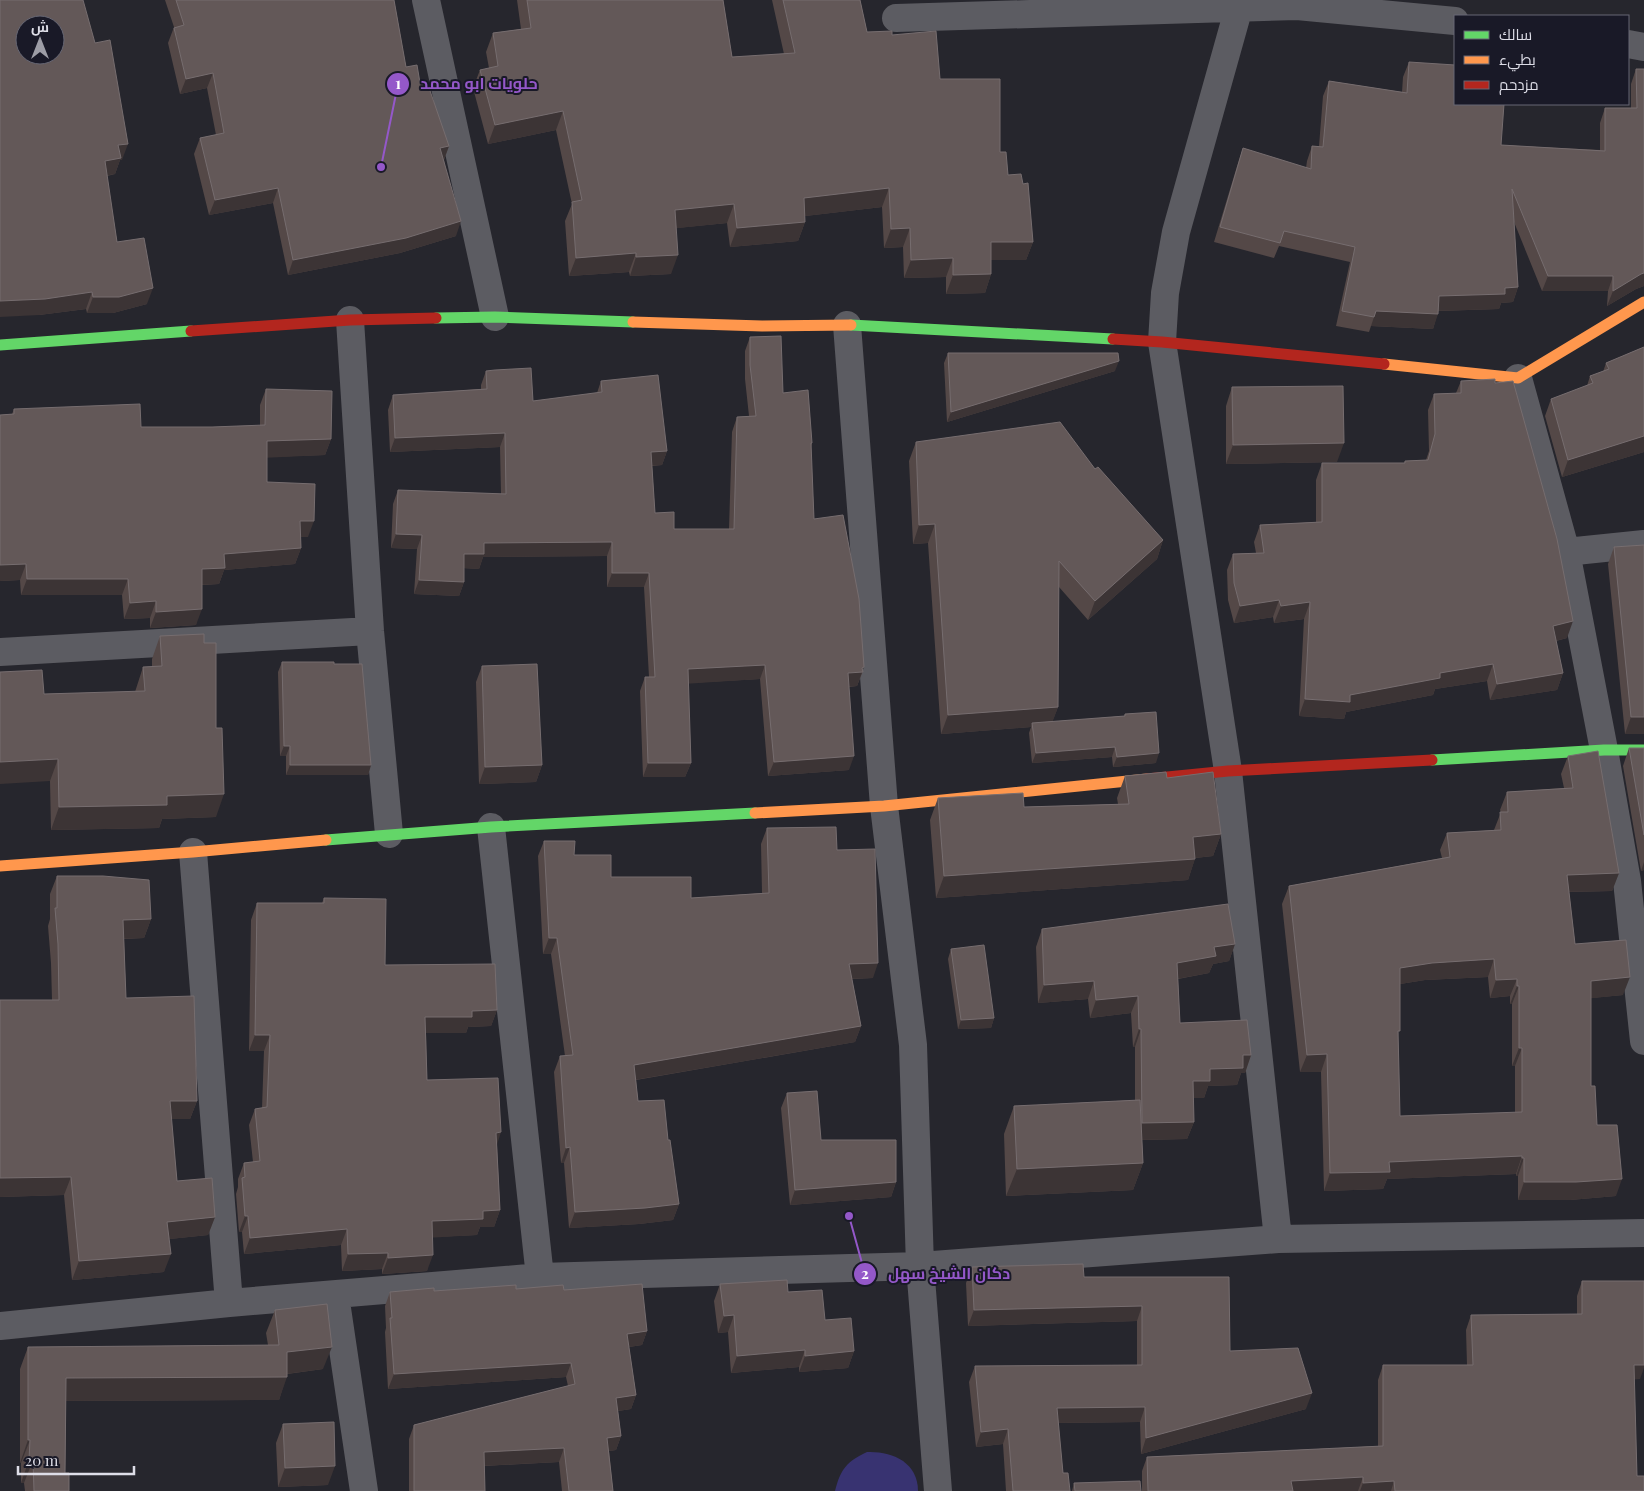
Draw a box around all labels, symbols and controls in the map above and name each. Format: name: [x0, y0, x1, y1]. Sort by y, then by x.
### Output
north arrow: [15, 15, 65, 65]
legend: [1454, 15, 1629, 105]
text: ش: [31, 17, 49, 36]
text: سالك: [1499, 24, 1532, 44]
text: بطيء: [1499, 49, 1536, 72]
callout: حلويات ابو محمد: [386, 68, 548, 99]
text: حلويات ابو محمد: [420, 72, 538, 93]
text: 1: [395, 73, 401, 93]
text: مزدحم: [1499, 74, 1539, 95]
callout: دكان الشيخ سهل: [853, 1258, 1020, 1289]
text: دكان الشيخ سهل: [888, 1262, 1010, 1284]
text: 2: [861, 1263, 869, 1283]
scale bar: [18, 1444, 134, 1476]
text: 20 m: [25, 1450, 59, 1470]

